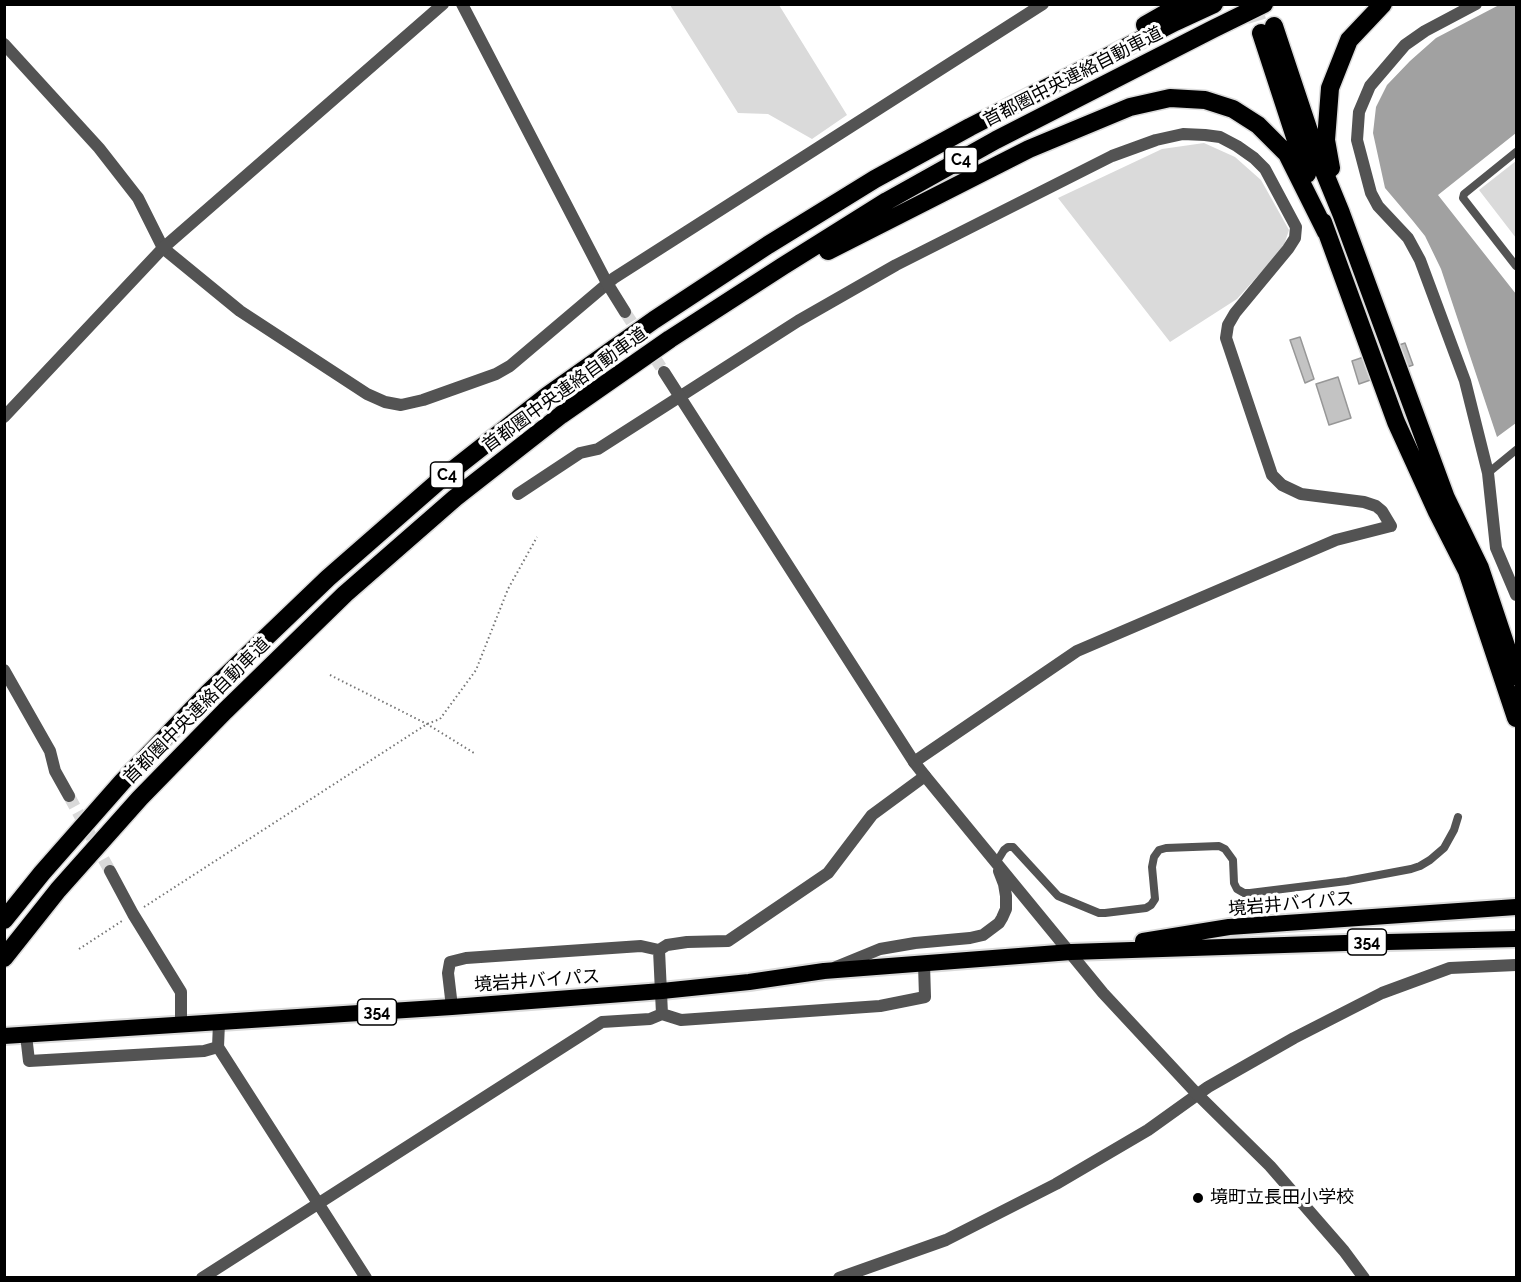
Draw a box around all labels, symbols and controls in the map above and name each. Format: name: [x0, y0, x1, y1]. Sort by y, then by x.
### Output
street label: 首都圏中央連絡自動車道: [980, 22, 1166, 132]
road number: C4: [944, 147, 978, 173]
street label: 首都圏中央連絡自動車道: [479, 323, 651, 457]
road number: C4: [430, 462, 464, 488]
street label: 首都圏中央連絡自動車道: [119, 633, 275, 789]
street label: 境岩井バイパス: [1227, 888, 1355, 920]
road number: 354: [1348, 929, 1386, 955]
street label: 境岩井バイパス: [473, 966, 601, 996]
road number: 354: [358, 999, 397, 1025]
place label: 境町立長田小学校: [1210, 1187, 1354, 1209]
marker: 境町立長田小学校: [1191, 1191, 1205, 1205]

